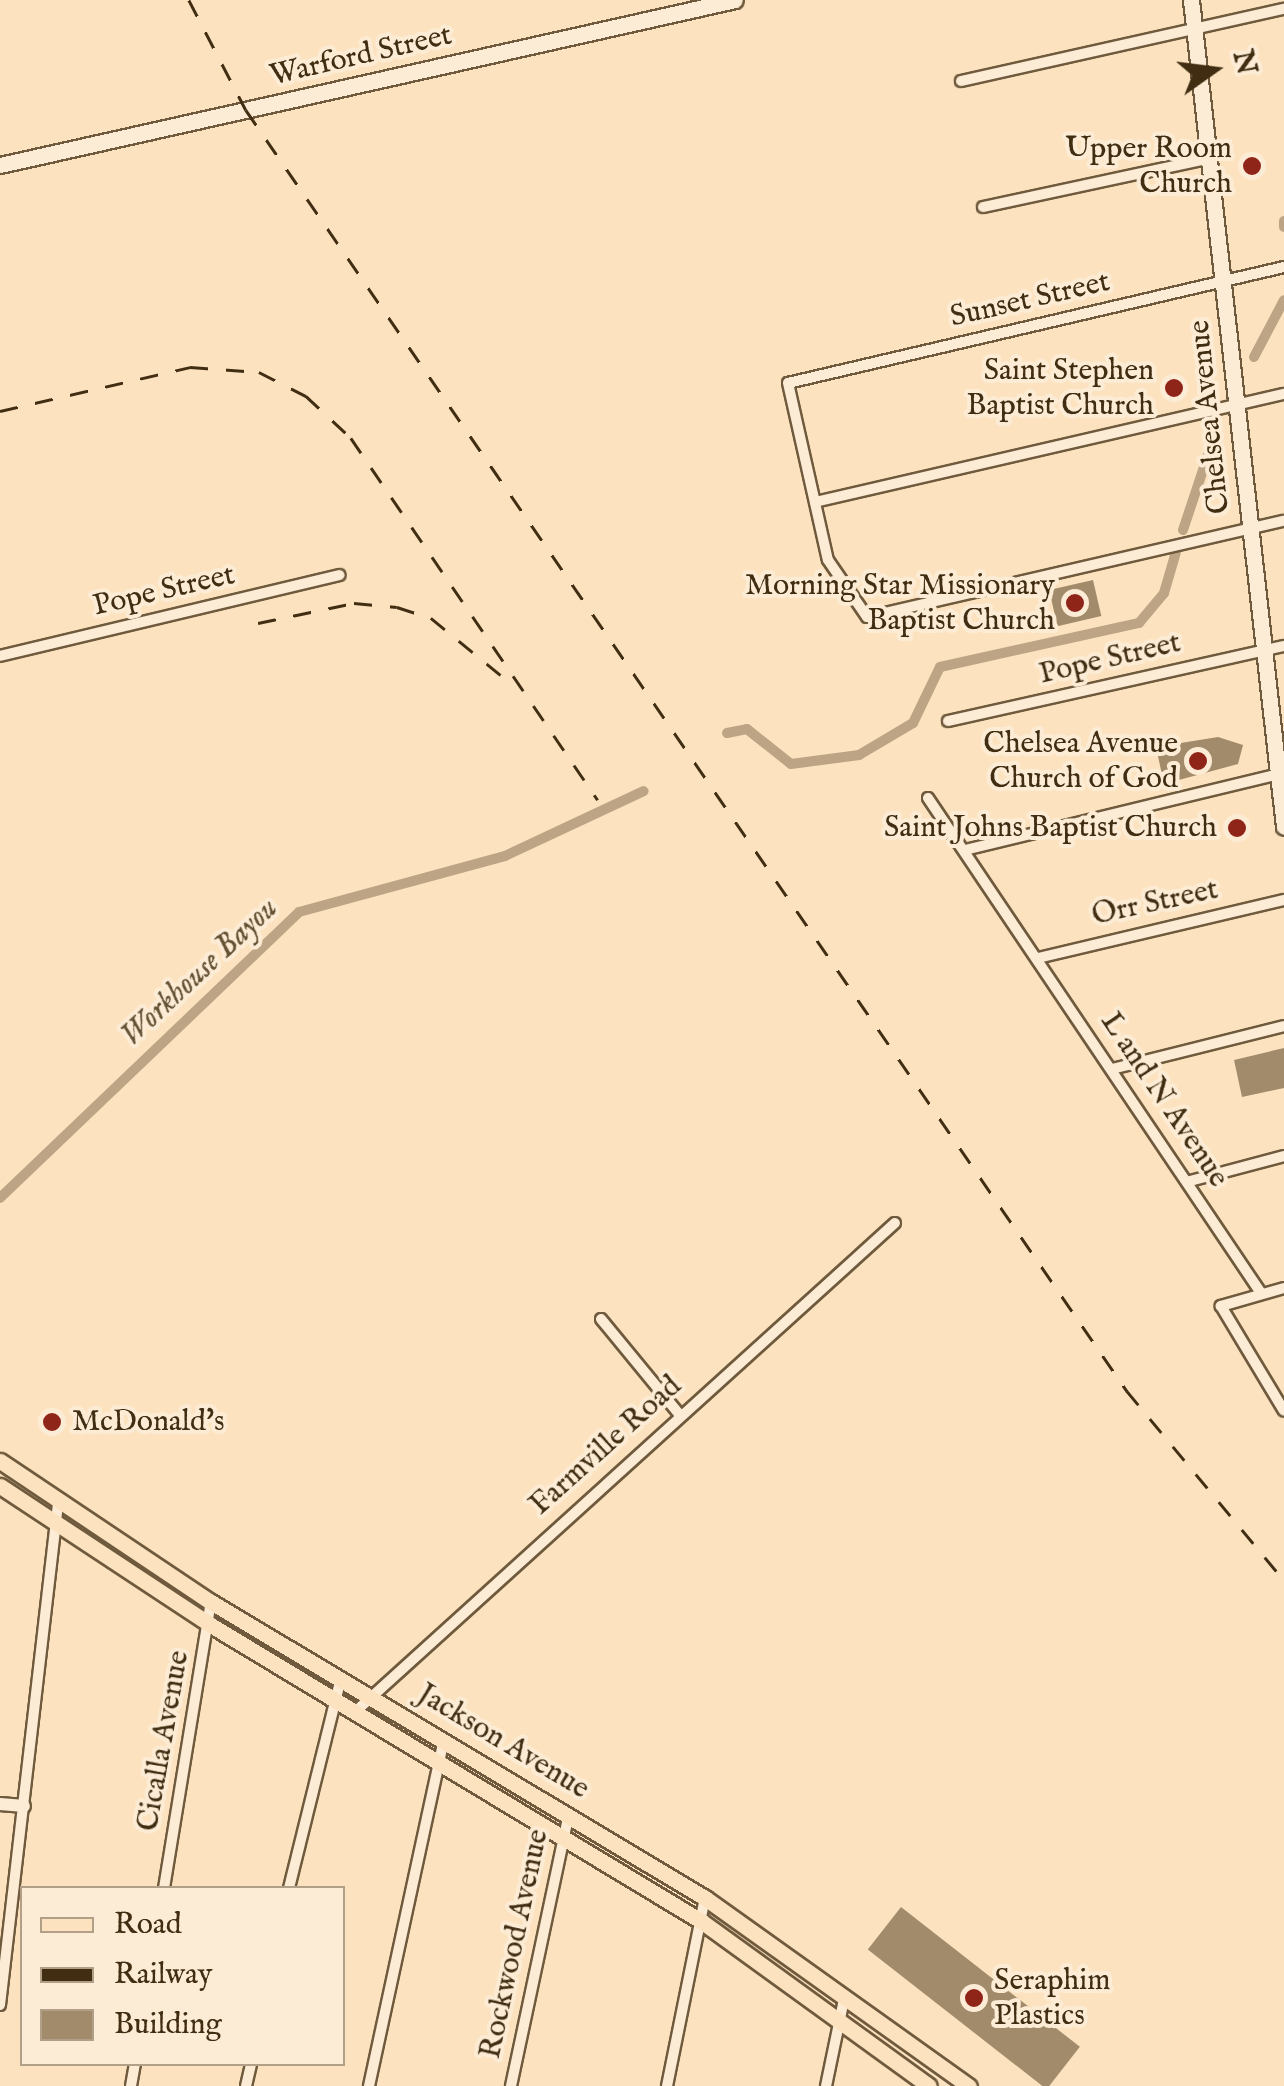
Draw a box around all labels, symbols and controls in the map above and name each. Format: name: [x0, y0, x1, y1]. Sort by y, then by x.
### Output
street label: Warford Street: [267, 18, 455, 94]
north arrow: [1164, 20, 1264, 120]
text: N: [1224, 47, 1264, 79]
place label: Upper Room Church: [1065, 131, 1232, 202]
marker: Upper Room Church: [1241, 155, 1263, 177]
street label: Sunset Street: [947, 264, 1113, 336]
street label: Chelsea Avenue: [1182, 318, 1238, 516]
place label: Saint Stephen Baptist Church: [967, 353, 1154, 424]
marker: Saint Stephen Baptist Church: [1163, 377, 1185, 399]
street label: Pope Street: [90, 557, 238, 625]
place label: Morning Star Missionary Baptist Church: [745, 568, 1055, 638]
marker: Morning Star Missionary Baptist Church: [1064, 592, 1086, 614]
street label: Pope Street: [1036, 625, 1184, 693]
place label: Chelsea Avenue Church of God: [983, 726, 1178, 796]
marker: Chelsea Avenue Church of God: [1187, 750, 1209, 772]
place label: Saint Johns Baptist Church: [884, 810, 1217, 846]
marker: Saint Johns Baptist Church: [1226, 817, 1248, 839]
street label: Orr Street: [1089, 872, 1221, 934]
water label: Workhouse Bayou: [113, 890, 287, 1056]
street label: L and N Avenue: [1092, 1006, 1236, 1194]
street label: Farmville Road: [523, 1369, 689, 1523]
place label: McDonald's: [72, 1404, 225, 1440]
marker: McDonald's: [41, 1411, 63, 1433]
street label: Cicalla Avenue: [130, 1648, 198, 1834]
street label: Jackson Avenue: [411, 1677, 595, 1807]
street label: Rockwood Avenue: [473, 1826, 557, 2062]
legend: [20, 1886, 345, 2066]
text: Road: [114, 1906, 182, 1944]
text: Railway: [114, 1956, 212, 1994]
place label: Seraphim Plastics: [994, 1963, 1110, 2034]
marker: Seraphim Plastics: [963, 1987, 985, 2009]
text: Building: [114, 2006, 222, 2044]

